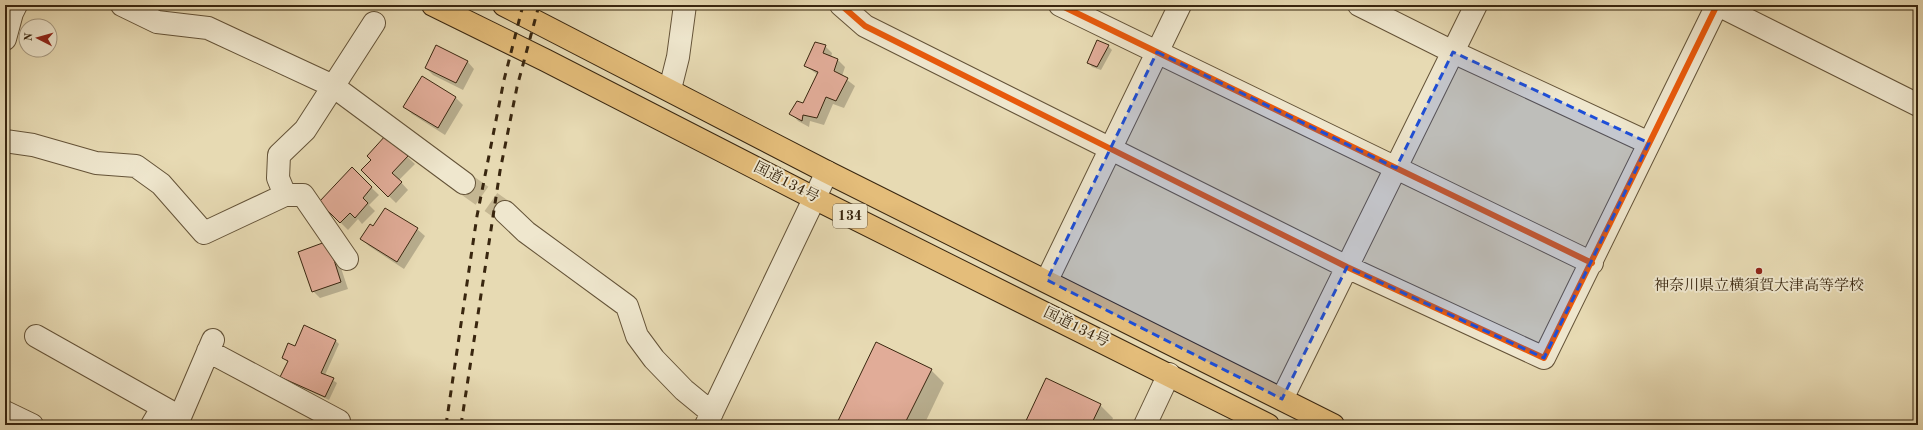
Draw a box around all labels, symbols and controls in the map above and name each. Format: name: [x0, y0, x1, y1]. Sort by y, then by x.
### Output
north arrow: [18, 18, 58, 58]
text: N: [24, 32, 36, 42]
street label: 国道134号: [751, 158, 822, 206]
road number: 134: [833, 204, 867, 228]
marker: 神奈川県立横須賀大津高等学校: [1754, 266, 1764, 276]
place label: 神奈川県立横須賀大津高等学校: [1654, 277, 1864, 294]
street label: 国道134号: [1041, 304, 1112, 350]

